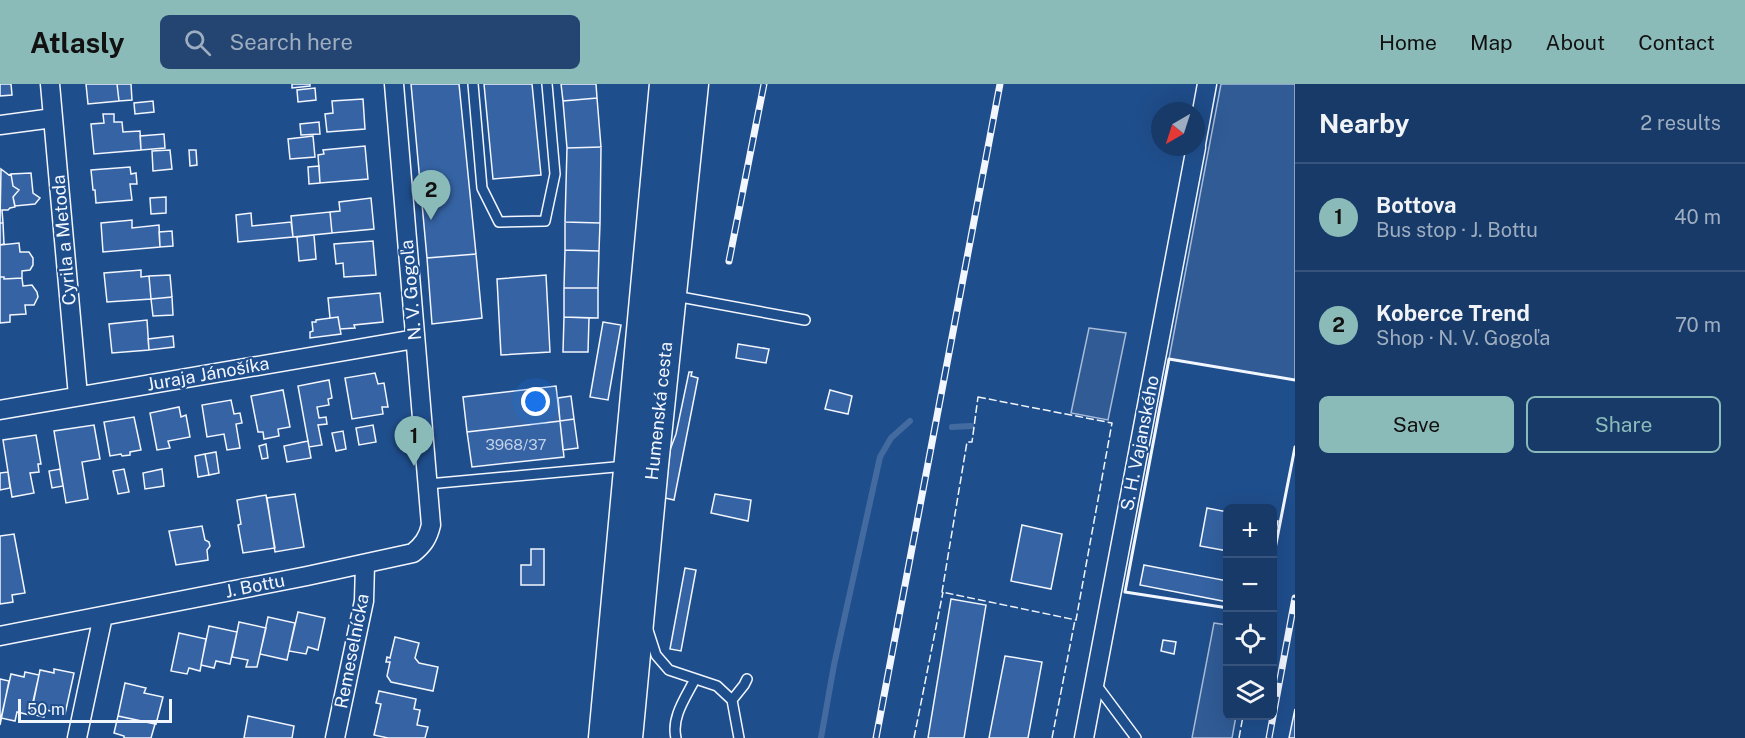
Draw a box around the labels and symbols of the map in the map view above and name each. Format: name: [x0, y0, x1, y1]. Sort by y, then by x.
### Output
north arrow: [1151, 102, 1205, 156]
pin: 2: [412, 170, 450, 220]
street label: Cyrila a Metoda: [47, 174, 80, 306]
street label: N. V. Gogoľa: [396, 239, 425, 341]
street label: Humenská cesta: [641, 341, 676, 481]
street label: Juraja Jánošíka: [145, 352, 271, 395]
street label: S. H. Vajanského: [1116, 373, 1163, 512]
your location: [521, 387, 550, 416]
pin: 1: [394, 416, 434, 466]
house number: 3968/37: [485, 436, 547, 453]
street label: J. Bottu: [223, 569, 287, 602]
street label: Remeselnícka: [330, 592, 373, 710]
scale bar: [18, 696, 172, 724]

